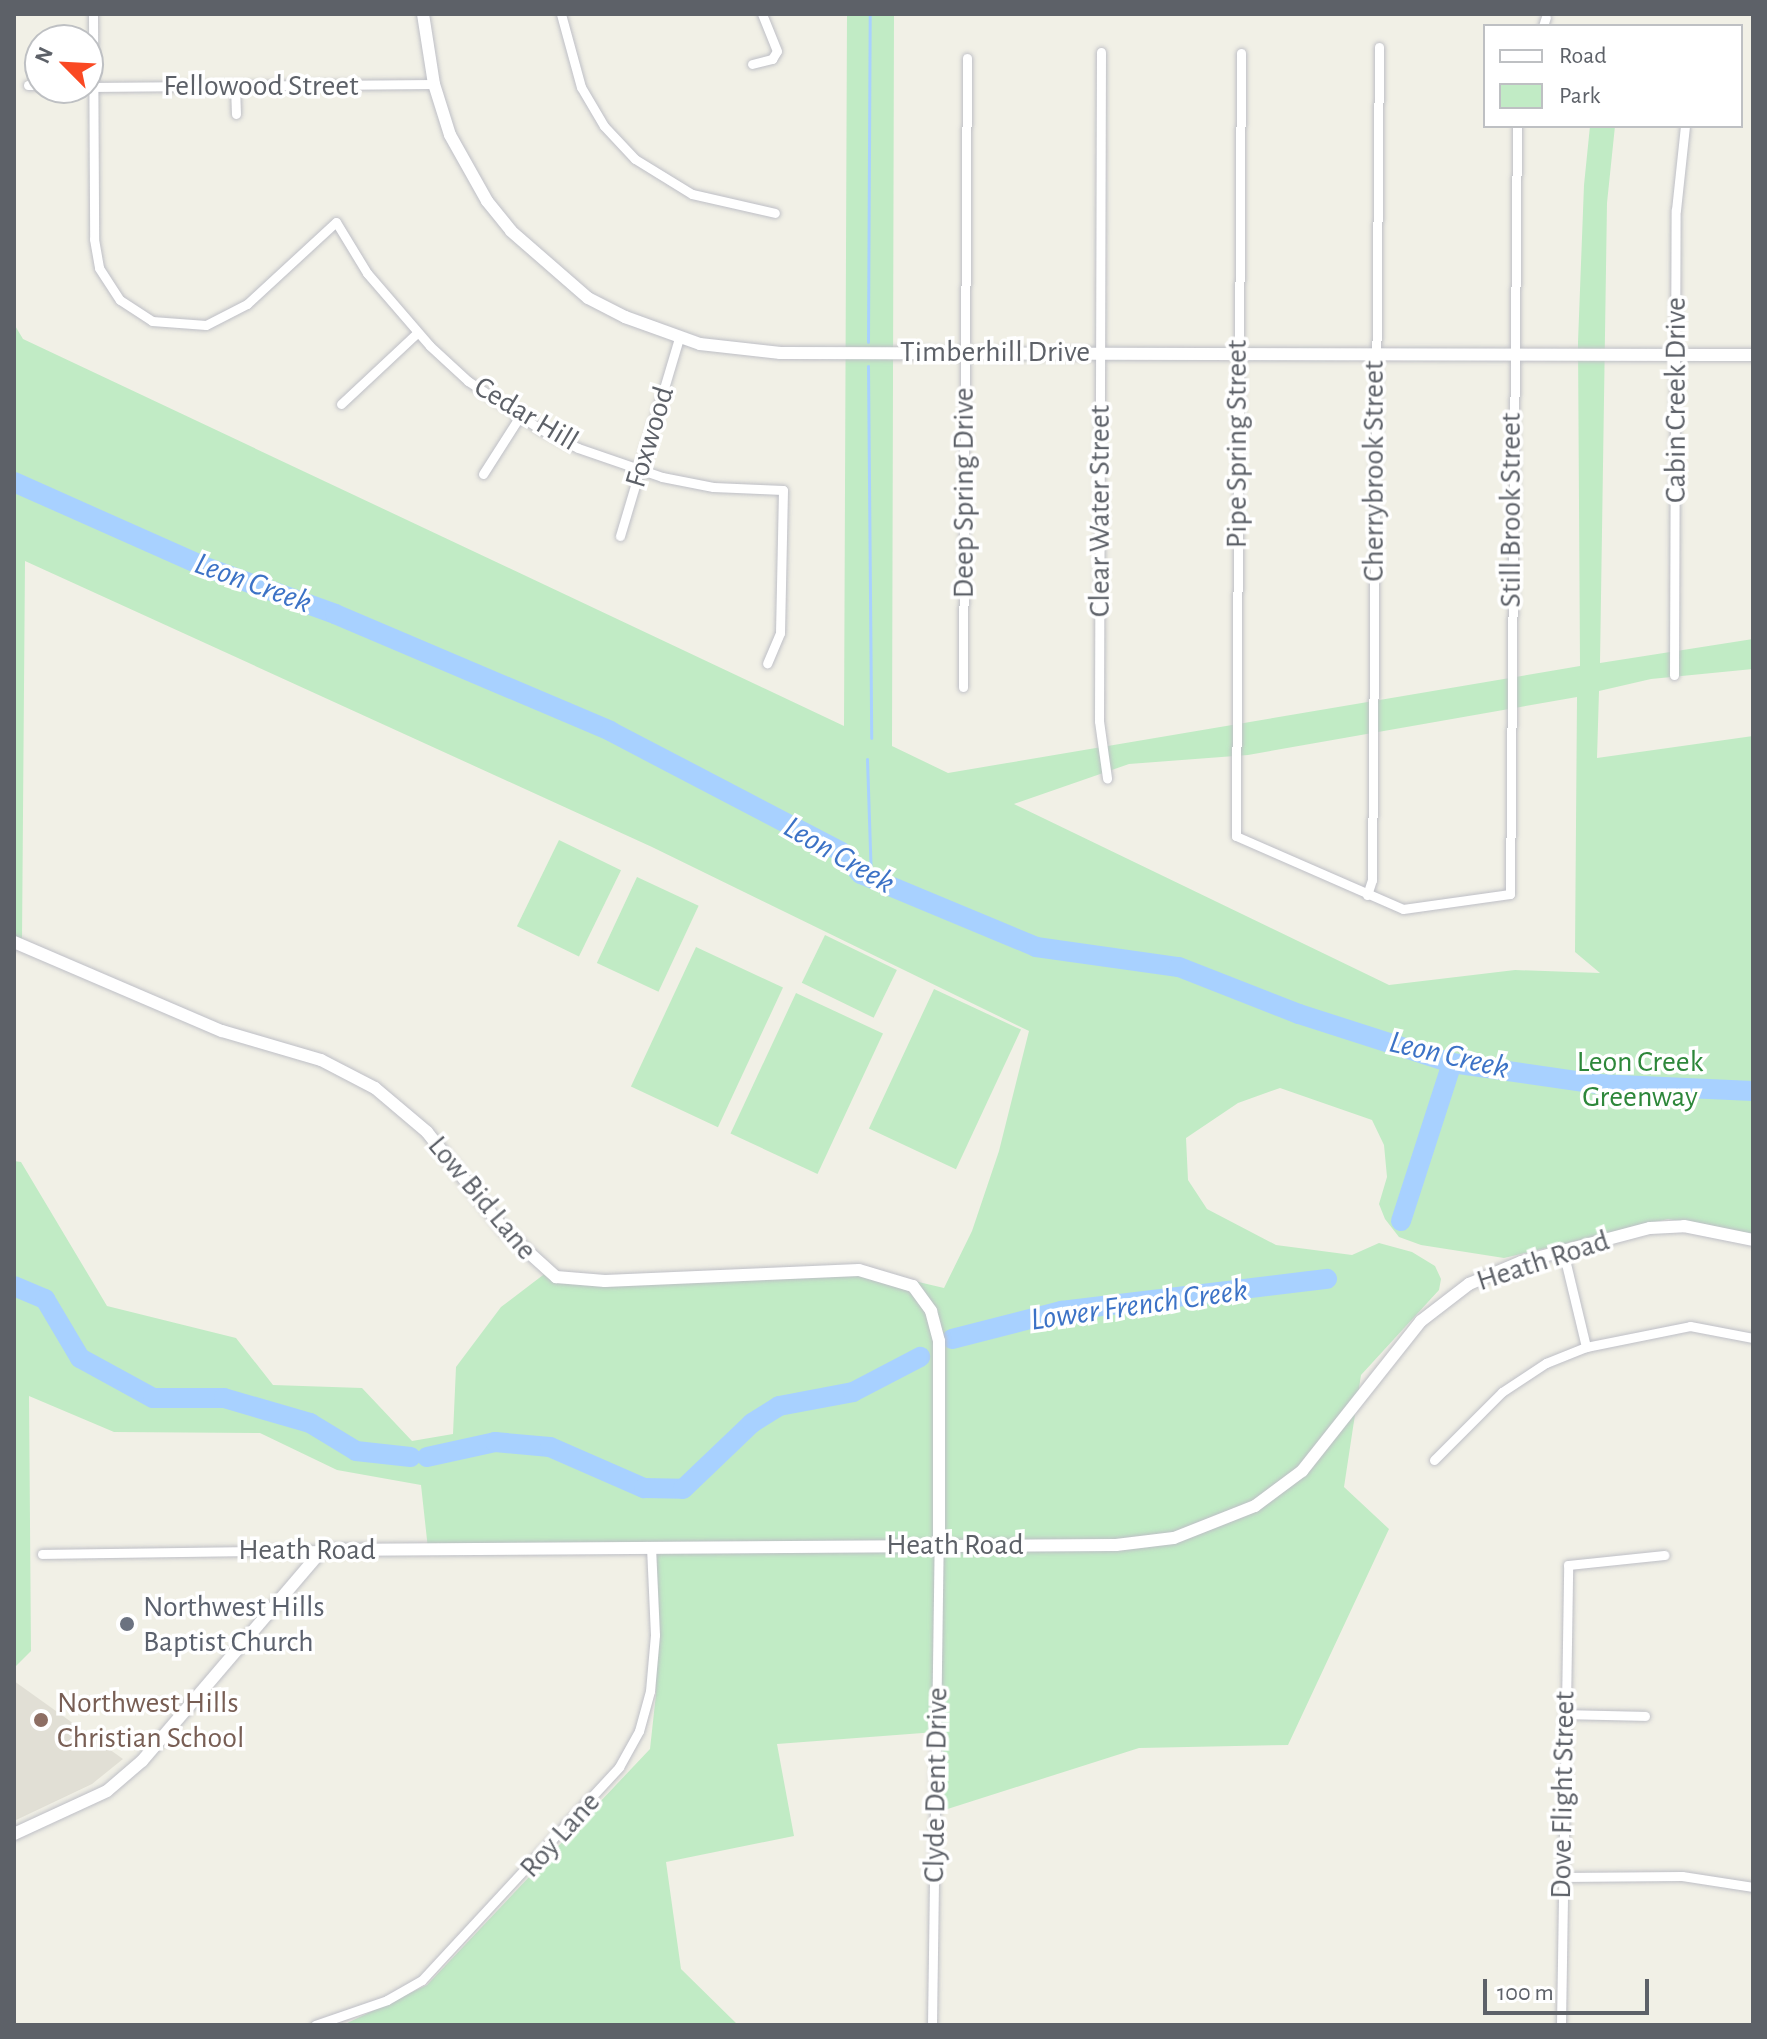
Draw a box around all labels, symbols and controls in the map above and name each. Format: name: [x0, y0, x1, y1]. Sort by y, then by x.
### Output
north arrow: [24, 24, 104, 104]
legend: [1483, 24, 1743, 128]
text: N: [31, 44, 57, 67]
text: Road: [1559, 44, 1607, 68]
street label: Fellowood Street: [163, 68, 359, 104]
text: Park: [1559, 84, 1600, 108]
street label: Cabin Creek Drive: [1658, 297, 1694, 503]
street label: Timberhill Drive: [900, 334, 1090, 370]
street label: Pipe Spring Street: [1219, 340, 1255, 548]
street label: Cherrybrook Street: [1356, 360, 1392, 582]
street label: Cedar Hill: [467, 369, 585, 459]
street label: Foxwood: [618, 382, 682, 492]
street label: Deep Spring Drive: [946, 388, 982, 598]
street label: Clear Water Street: [1082, 405, 1118, 617]
street label: Still Brook Street: [1493, 413, 1529, 607]
water label: Leon Creek: [189, 544, 317, 622]
water label: Leon Creek: [777, 808, 901, 902]
water label: Leon Creek: [1385, 1023, 1513, 1087]
park label: Leon Creek Greenway: [1577, 1044, 1703, 1114]
street label: Low Bid Lane: [420, 1129, 544, 1267]
street label: Heath Road: [1472, 1223, 1614, 1299]
water label: Lower French Creek: [1028, 1271, 1250, 1339]
street label: Heath Road: [886, 1527, 1024, 1563]
street label: Heath Road: [238, 1532, 376, 1568]
place label: Northwest Hills Baptist Church: [143, 1589, 325, 1660]
marker: Northwest Hills Baptist Church: [118, 1615, 136, 1633]
place label: Northwest Hills Christian School: [57, 1685, 244, 1756]
street label: Clyde Dent Drive: [916, 1687, 956, 1883]
street label: Dove Flight Street: [1543, 1691, 1583, 1899]
marker: Northwest Hills Christian School: [32, 1711, 50, 1729]
street label: Roy Lane: [512, 1785, 608, 1885]
scale bar: [1487, 1963, 1653, 2013]
text: 100 m: [1497, 1981, 1554, 2005]

